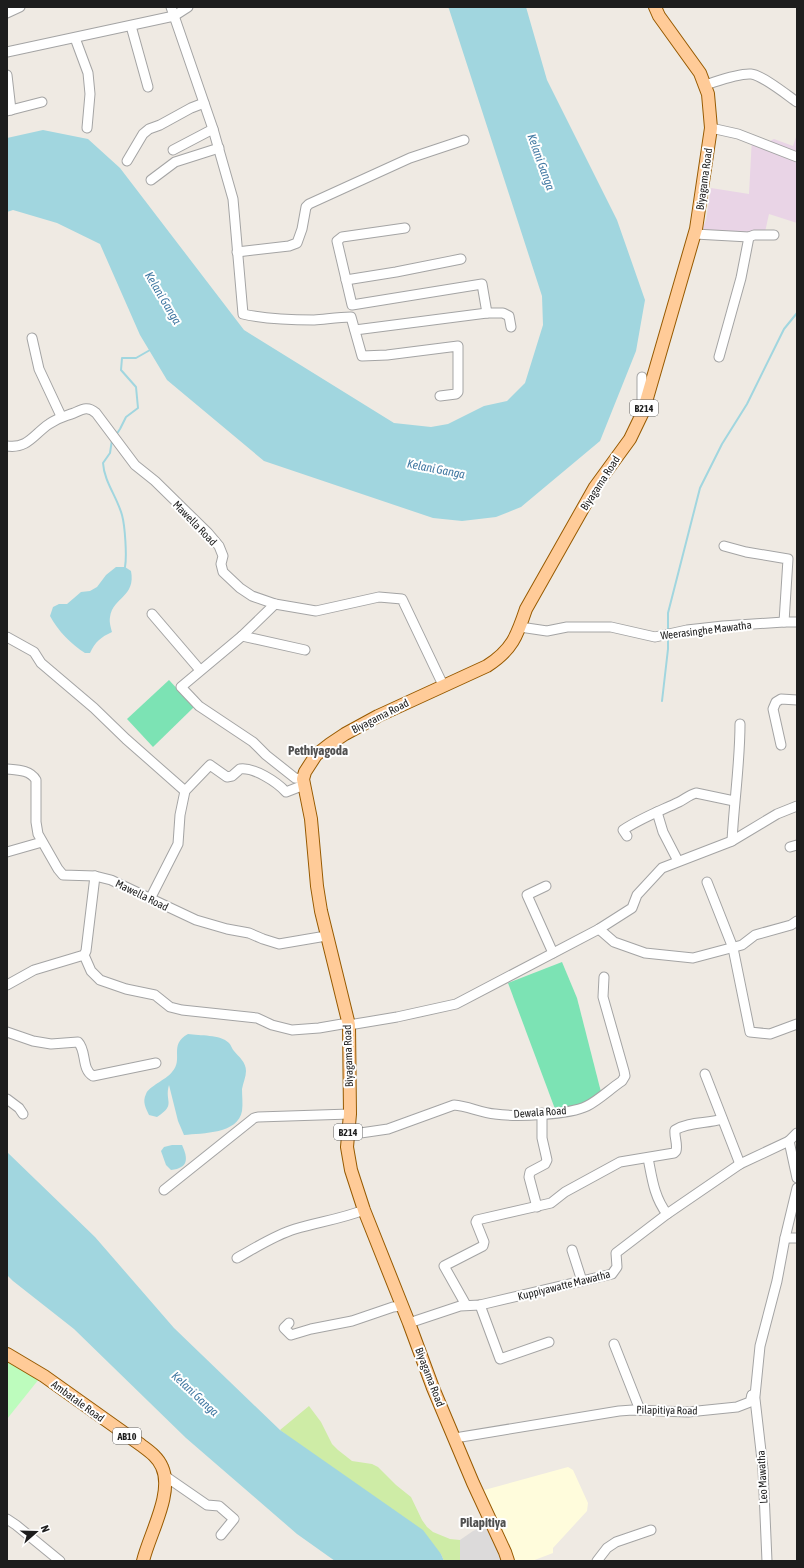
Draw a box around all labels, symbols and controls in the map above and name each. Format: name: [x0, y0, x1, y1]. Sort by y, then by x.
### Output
water label: Kelani Ganga: [524, 132, 558, 192]
street label: Biyagama Road: [694, 147, 714, 211]
water label: Kelani Ganga: [142, 269, 184, 327]
road number: B214: [630, 400, 658, 416]
street label: Biyagama Road: [578, 454, 622, 512]
water label: Kelani Ganga: [406, 457, 467, 482]
street label: Mawella Road: [171, 498, 219, 548]
street label: Weerasinghe Mawatha: [660, 618, 752, 642]
street label: Biyagama Road: [349, 696, 411, 736]
district label: Pethiyagoda: [288, 743, 348, 758]
street label: Mawella Road: [114, 877, 170, 913]
street label: Biyagama Road: [341, 1025, 355, 1087]
street label: Dewala Road: [513, 1104, 567, 1120]
road number: B214: [334, 1124, 362, 1140]
street label: Kuppiyawatte Mawatha: [516, 1268, 612, 1302]
street label: Biyagama Road: [413, 1346, 447, 1408]
water label: Kelani Ganga: [169, 1369, 222, 1419]
street label: Ambatale Road: [49, 1378, 107, 1424]
street label: Pilapitiya Road: [636, 1403, 698, 1417]
road number: AB10: [113, 1428, 141, 1444]
street label: Leo Mawatha: [755, 1450, 769, 1504]
north arrow: [16, 1512, 56, 1552]
district label: Pilapitiya: [460, 1515, 506, 1530]
text: N: [39, 1523, 52, 1534]

